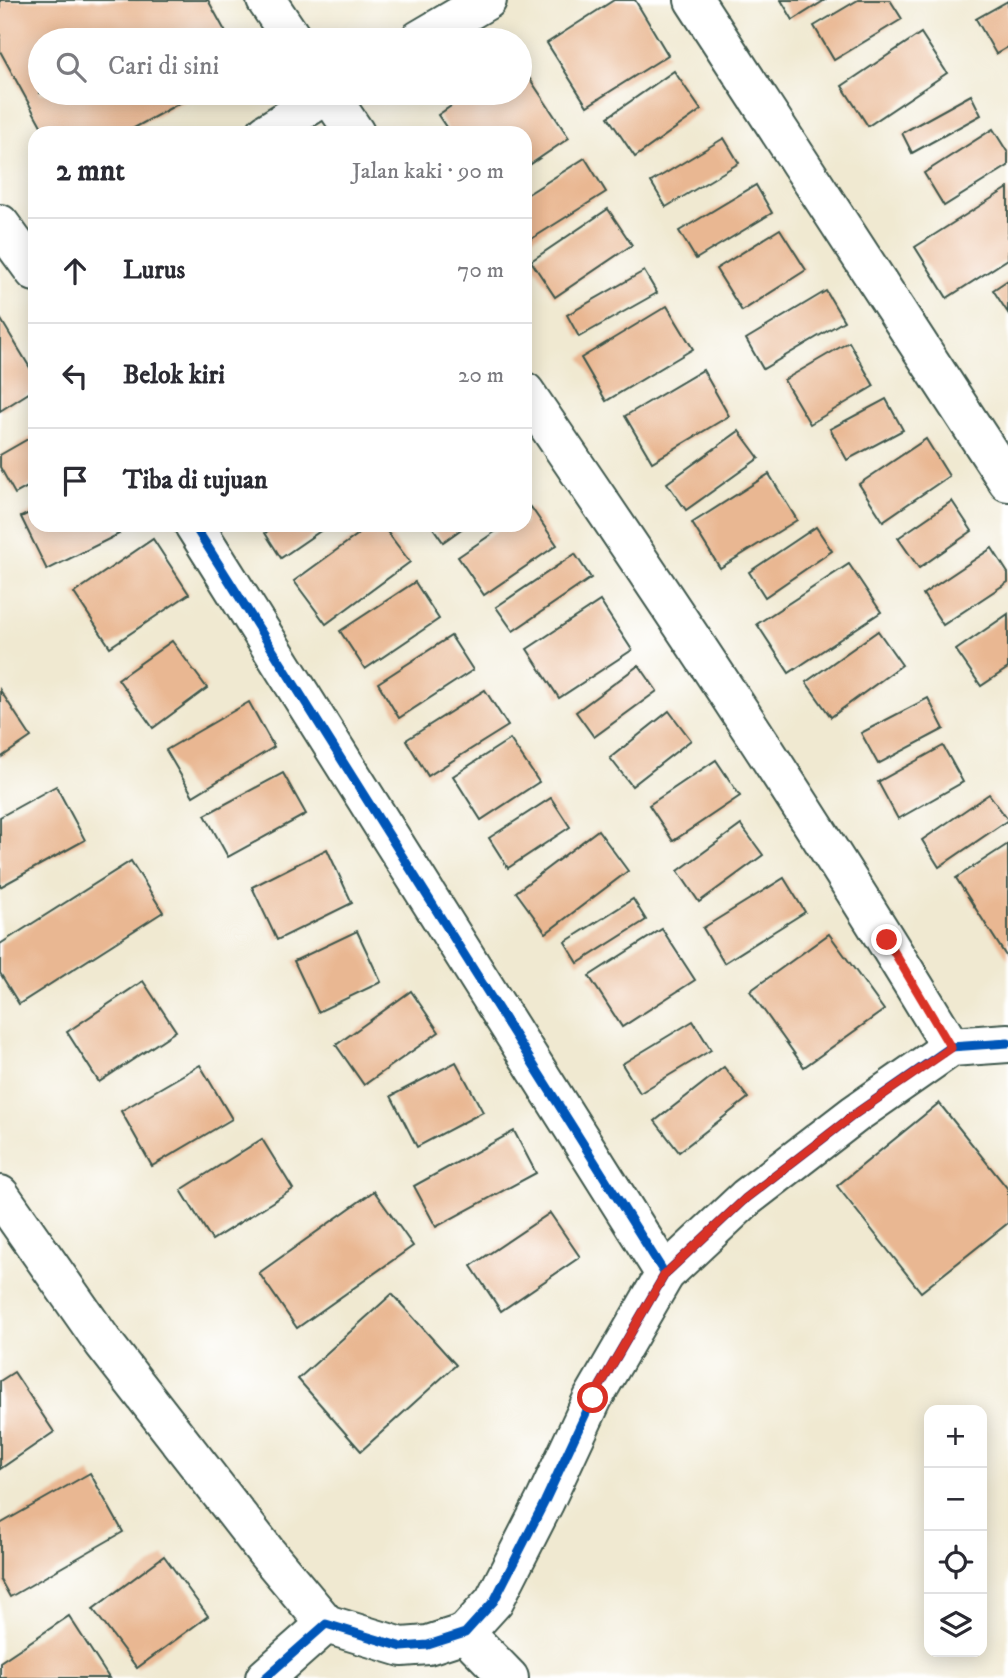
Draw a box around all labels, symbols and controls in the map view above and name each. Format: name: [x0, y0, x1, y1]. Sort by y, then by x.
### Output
search box: [28, 28, 532, 105]
icon: search: [52, 48, 90, 86]
text: Cari di sini: [108, 50, 219, 83]
text: 2 mnt: [56, 153, 125, 190]
text: Jalan kaki · 90 m: [352, 157, 504, 186]
icon: ahead: [56, 252, 94, 290]
text: Lurus: [123, 254, 185, 287]
text: 70 m: [457, 256, 504, 285]
icon: left: [56, 357, 94, 395]
text: Belok kiri: [123, 359, 225, 392]
text: 20 m: [458, 361, 504, 390]
icon: arrive: [56, 462, 94, 500]
text: Tiba di tujuan: [123, 464, 268, 497]
route end: [871, 924, 902, 955]
route start: [577, 1382, 608, 1413]
map controls: [924, 1405, 987, 1657]
button: +: [924, 1405, 987, 1468]
button: −: [924, 1468, 987, 1531]
button: locate: [924, 1531, 987, 1594]
button: layers: [924, 1594, 987, 1657]

